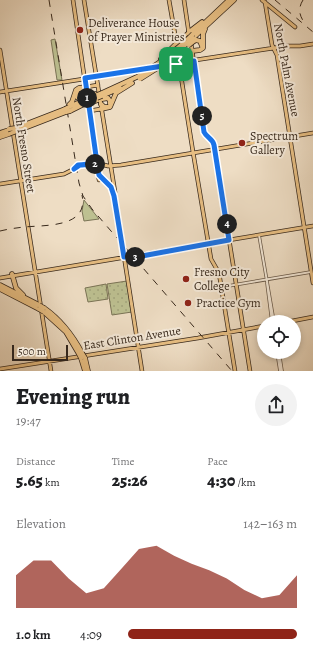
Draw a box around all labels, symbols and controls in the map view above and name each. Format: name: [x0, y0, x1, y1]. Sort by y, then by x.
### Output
place label: Deliverance House of Prayer Ministries: [88, 15, 185, 45]
street label: North Palm Avenue: [270, 22, 304, 118]
marker: Deliverance House of Prayer Ministries: [75, 25, 85, 35]
pin: [159, 47, 193, 81]
icon: arrive: [165, 53, 187, 75]
pin: 1: [77, 88, 97, 108]
text: 1: [85, 90, 89, 105]
street label: North Fresno Street: [9, 96, 39, 194]
pin: 5: [192, 106, 212, 126]
text: 5: [200, 108, 204, 123]
place label: Spectrum Gallery: [250, 128, 298, 158]
marker: Spectrum Gallery: [237, 138, 247, 148]
pin: 2: [85, 154, 105, 174]
text: 2: [92, 156, 98, 171]
pin: 4: [217, 214, 237, 234]
text: 4: [224, 216, 230, 231]
pin: 3: [125, 247, 145, 267]
text: 3: [133, 249, 137, 264]
place label: Fresno City College: [194, 264, 250, 294]
marker: Fresno City College: [181, 274, 191, 284]
place label: Practice Gym: [196, 295, 261, 311]
marker: Practice Gym: [183, 298, 193, 308]
map controls: [257, 315, 301, 359]
button: locate: [257, 315, 301, 359]
street label: East Clinton Avenue: [82, 322, 182, 354]
scale bar: [12, 343, 68, 362]
text: 500 m: [18, 344, 46, 359]
text: Evening run: [16, 382, 130, 412]
button: share: [255, 384, 297, 426]
text: 19:47: [16, 412, 41, 429]
text: Distance: [16, 454, 55, 469]
text: Time: [112, 454, 135, 469]
text: Pace: [207, 454, 228, 469]
text: 5.65: [16, 469, 43, 492]
text: 25:26: [112, 469, 148, 492]
text: 4:30: [207, 469, 235, 492]
text: km: [43, 475, 60, 490]
text: /km: [235, 475, 256, 490]
text: Elevation: [16, 515, 66, 532]
text: 142–163 m: [243, 515, 297, 532]
text: 1.0 km: [16, 626, 51, 643]
text: 4:09: [80, 626, 102, 643]

